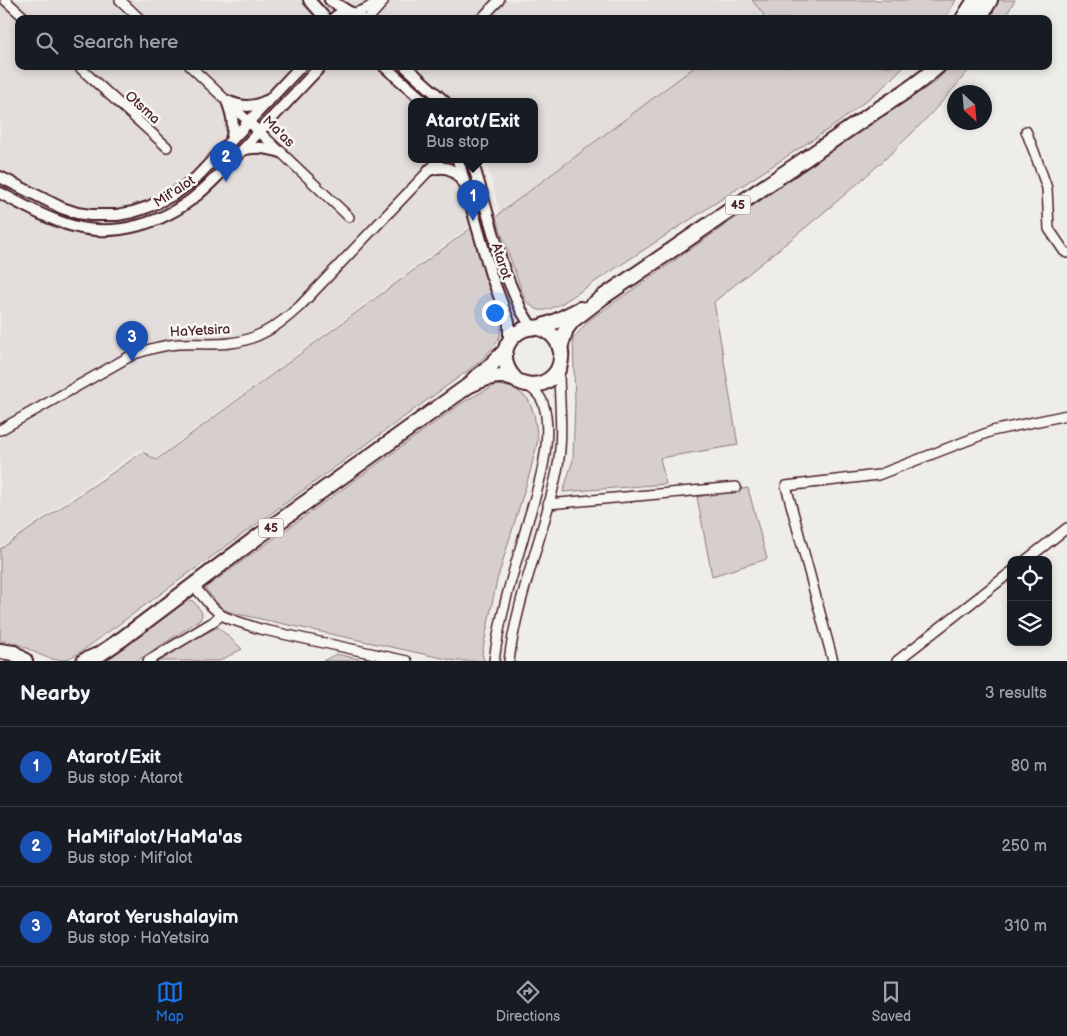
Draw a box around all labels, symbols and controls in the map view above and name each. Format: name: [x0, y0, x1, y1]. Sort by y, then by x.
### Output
search box: [15, 15, 1052, 70]
icon: search: [33, 29, 61, 57]
text: Search here: [73, 31, 178, 54]
north arrow: [947, 85, 992, 130]
street label: Otsma: [122, 87, 164, 128]
popup: [408, 98, 538, 163]
text: Atarot/Exit: [426, 110, 520, 133]
street label: Ma'as: [259, 112, 298, 151]
text: Bus stop: [426, 133, 489, 152]
pin: 2: [210, 141, 242, 182]
street label: Mif'alot: [151, 171, 199, 211]
pin: 1: [457, 180, 489, 221]
road number: 45: [726, 196, 750, 214]
street label: Atarot: [488, 241, 516, 282]
your location: [482, 300, 508, 326]
street label: HaYetsira: [169, 320, 231, 341]
pin: 3: [116, 321, 148, 362]
road number: 45: [258, 518, 284, 538]
map controls: [1007, 556, 1052, 646]
button: locate: [1007, 556, 1052, 601]
button: layers: [1007, 601, 1052, 646]
text: Nearby: [20, 681, 90, 706]
text: 3 results: [985, 684, 1047, 703]
text: Atarot/Exit: [67, 746, 161, 769]
text: 1: [33, 757, 39, 776]
text: 80 m: [1011, 757, 1047, 776]
text: Bus stop · Atarot: [67, 769, 183, 788]
text: HaMif'alot/HaMa'as: [67, 826, 242, 849]
text: 2: [31, 837, 41, 856]
text: 250 m: [1001, 837, 1047, 856]
text: Bus stop · Mif'alot: [67, 849, 192, 868]
text: Atarot Yerushalayim: [67, 906, 239, 929]
text: 3: [31, 917, 41, 936]
text: 310 m: [1004, 917, 1047, 936]
text: Bus stop · HaYetsira: [67, 929, 209, 948]
tab: Map: [156, 978, 184, 1025]
tab: Directions: [496, 978, 560, 1025]
tab: Saved: [872, 978, 911, 1025]

